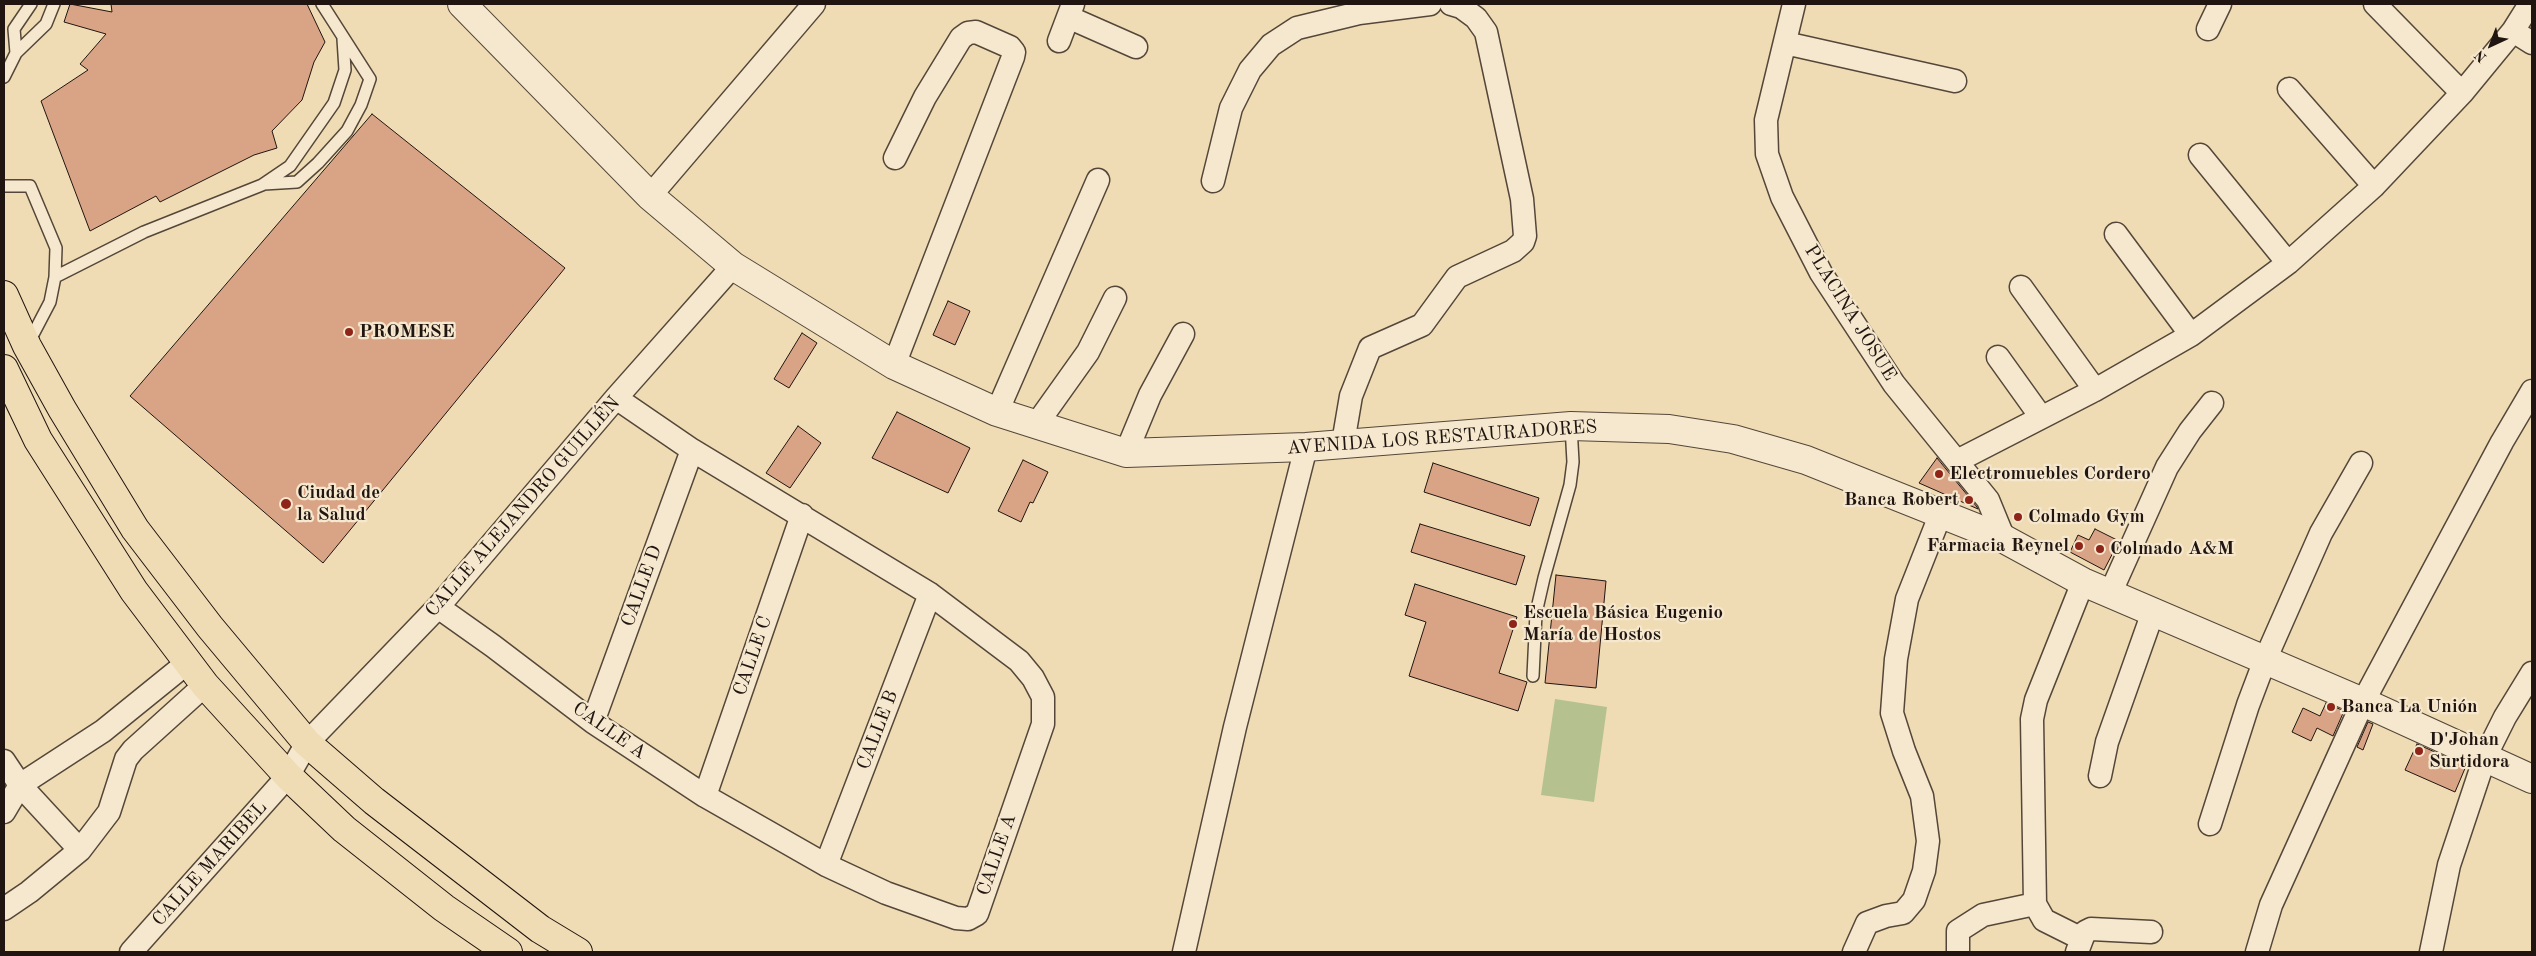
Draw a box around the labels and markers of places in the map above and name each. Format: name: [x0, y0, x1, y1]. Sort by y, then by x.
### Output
place label: PROMESE: [359, 321, 455, 343]
marker: PROMESE: [343, 326, 355, 338]
place label: Electromuebles Cordero: [1949, 463, 2151, 485]
marker: Electromuebles Cordero: [1933, 468, 1945, 480]
place label: Ciudad de la Salud: [297, 482, 380, 526]
place label: Banca Robert: [1844, 489, 1959, 511]
marker: Banca Robert: [1963, 494, 1975, 506]
marker: Ciudad de la Salud: [279, 497, 293, 511]
place label: Colmado Gym: [2028, 506, 2145, 528]
marker: Colmado Gym: [2012, 511, 2024, 523]
place label: Farmacia Reynel: [1926, 535, 2069, 557]
place label: Colmado A&M: [2110, 538, 2234, 560]
marker: Farmacia Reynel: [2073, 540, 2085, 552]
marker: Colmado A&M: [2094, 543, 2106, 555]
place label: Escuela Básica Eugenio María de Hostos: [1523, 602, 1723, 646]
marker: Escuela Básica Eugenio María de Hostos: [1507, 618, 1519, 630]
place label: Banca La Unión: [2341, 696, 2478, 718]
marker: Banca La Unión: [2325, 701, 2337, 713]
place label: D'Johan Surtidora: [2429, 729, 2510, 773]
marker: D'Johan Surtidora: [2413, 745, 2425, 757]

